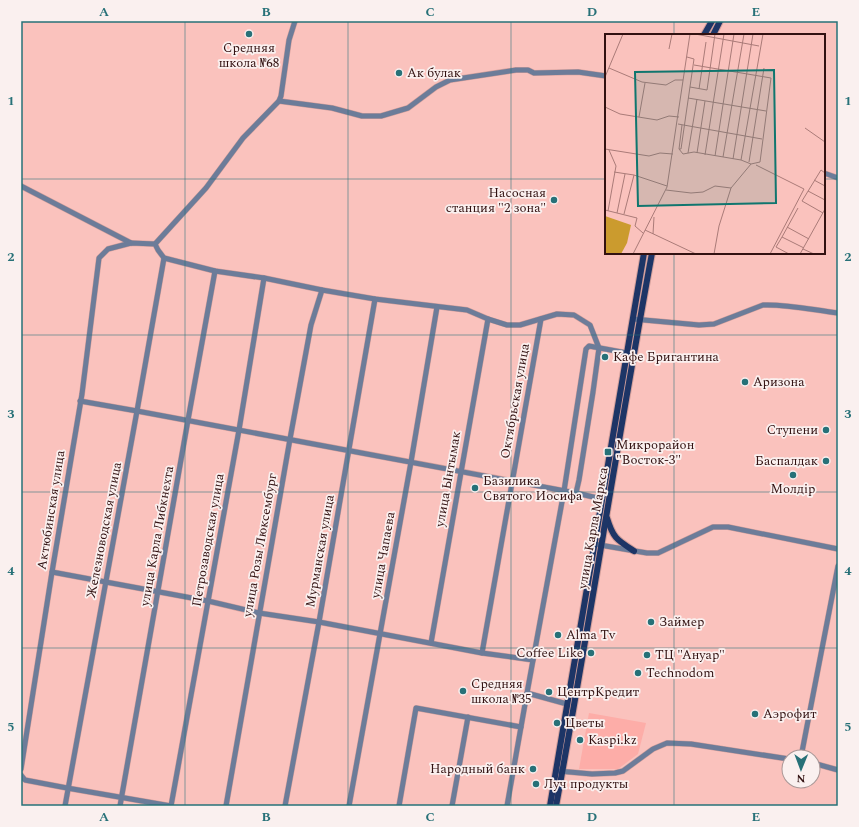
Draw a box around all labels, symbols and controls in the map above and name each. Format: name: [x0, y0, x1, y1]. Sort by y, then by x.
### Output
text: A: [99, 2, 109, 22]
text: B: [261, 2, 271, 22]
text: C: [425, 2, 435, 22]
text: D: [587, 2, 597, 22]
text: E: [752, 2, 761, 22]
marker: Средняя школа №68: [244, 29, 254, 39]
inset map: [605, 34, 825, 254]
place label: Средняя школа №68: [219, 38, 279, 73]
place label: Ак булак: [407, 63, 461, 83]
marker: Ак булак: [394, 68, 404, 78]
text: 1: [7, 91, 15, 111]
text: 1: [844, 91, 852, 111]
place label: Насосная станция "2 зона": [446, 183, 546, 218]
marker: Насосная станция "2 зона": [549, 195, 559, 205]
text: 2: [7, 247, 15, 267]
text: 2: [844, 247, 852, 267]
street label: Октябрьская улица: [495, 341, 535, 460]
place label: Кафе Бригантина: [613, 347, 720, 367]
marker: Кафе Бригантина: [600, 352, 610, 362]
place label: Аризона: [753, 372, 805, 392]
marker: Аризона: [740, 377, 750, 387]
text: 3: [7, 404, 15, 424]
text: 3: [844, 404, 852, 424]
place label: Ступени: [767, 420, 818, 440]
marker: Ступени: [821, 425, 831, 435]
street label: улица Ынтымак: [430, 429, 466, 530]
place label: Микрорайон "Восток-3": [616, 435, 695, 470]
marker: Микрорайон "Восток-3": [603, 447, 613, 457]
street label: Актюбинская улица: [32, 448, 70, 571]
place label: Баспалдак: [755, 451, 818, 471]
marker: Баспалдак: [821, 456, 831, 466]
street label: Железноводская улица: [81, 460, 127, 600]
street label: улица Карла Либкнехта: [135, 464, 179, 609]
street label: улица Карла Маркса: [572, 465, 614, 592]
marker: Молдiр: [788, 470, 798, 480]
street label: Петрозаводская улица: [186, 471, 230, 608]
street label: улица Розы Люксембург: [237, 471, 283, 620]
place label: Базилика Святого Иосифа: [483, 471, 583, 506]
place label: Молдiр: [771, 479, 815, 499]
marker: Базилика Святого Иосифа: [470, 483, 480, 493]
street label: Мурманская улица: [300, 492, 340, 609]
street label: улица Чапаева: [365, 510, 401, 601]
text: 4: [7, 561, 15, 581]
text: 4: [844, 561, 852, 581]
place label: Займер: [659, 612, 704, 632]
marker: Займер: [646, 617, 656, 627]
place label: Alma Tv: [566, 625, 616, 645]
marker: Alma Tv: [553, 630, 563, 640]
place label: Coffee Like: [516, 643, 583, 663]
place label: ТЦ "Ануар": [655, 645, 725, 665]
marker: Coffee Like: [586, 648, 596, 658]
marker: ТЦ "Ануар": [642, 650, 652, 660]
place label: Technodom: [646, 663, 714, 683]
marker: Technodom: [633, 668, 643, 678]
place label: Средняя школа №35: [471, 674, 532, 709]
place label: ЦентрКредит: [557, 682, 639, 702]
marker: Средняя школа №35: [458, 686, 468, 696]
marker: ЦентрКредит: [544, 687, 554, 697]
place label: Аэрофит: [763, 704, 817, 724]
marker: Аэрофит: [750, 709, 760, 719]
place label: Цветы: [565, 713, 604, 733]
text: 5: [7, 717, 15, 737]
text: 5: [844, 717, 852, 737]
marker: Цветы: [552, 718, 562, 728]
place label: Kaspi.kz: [588, 730, 637, 750]
marker: Kaspi.kz: [575, 735, 585, 745]
north arrow: [781, 749, 821, 789]
place label: Народный банк: [430, 759, 525, 779]
marker: Народный банк: [528, 764, 538, 774]
text: N: [796, 770, 805, 787]
place label: Луч продукты: [544, 774, 628, 794]
marker: Луч продукты: [531, 779, 541, 789]
text: A: [99, 807, 109, 827]
text: B: [261, 807, 271, 827]
text: C: [425, 807, 435, 827]
text: D: [587, 807, 597, 827]
text: E: [752, 807, 761, 827]

